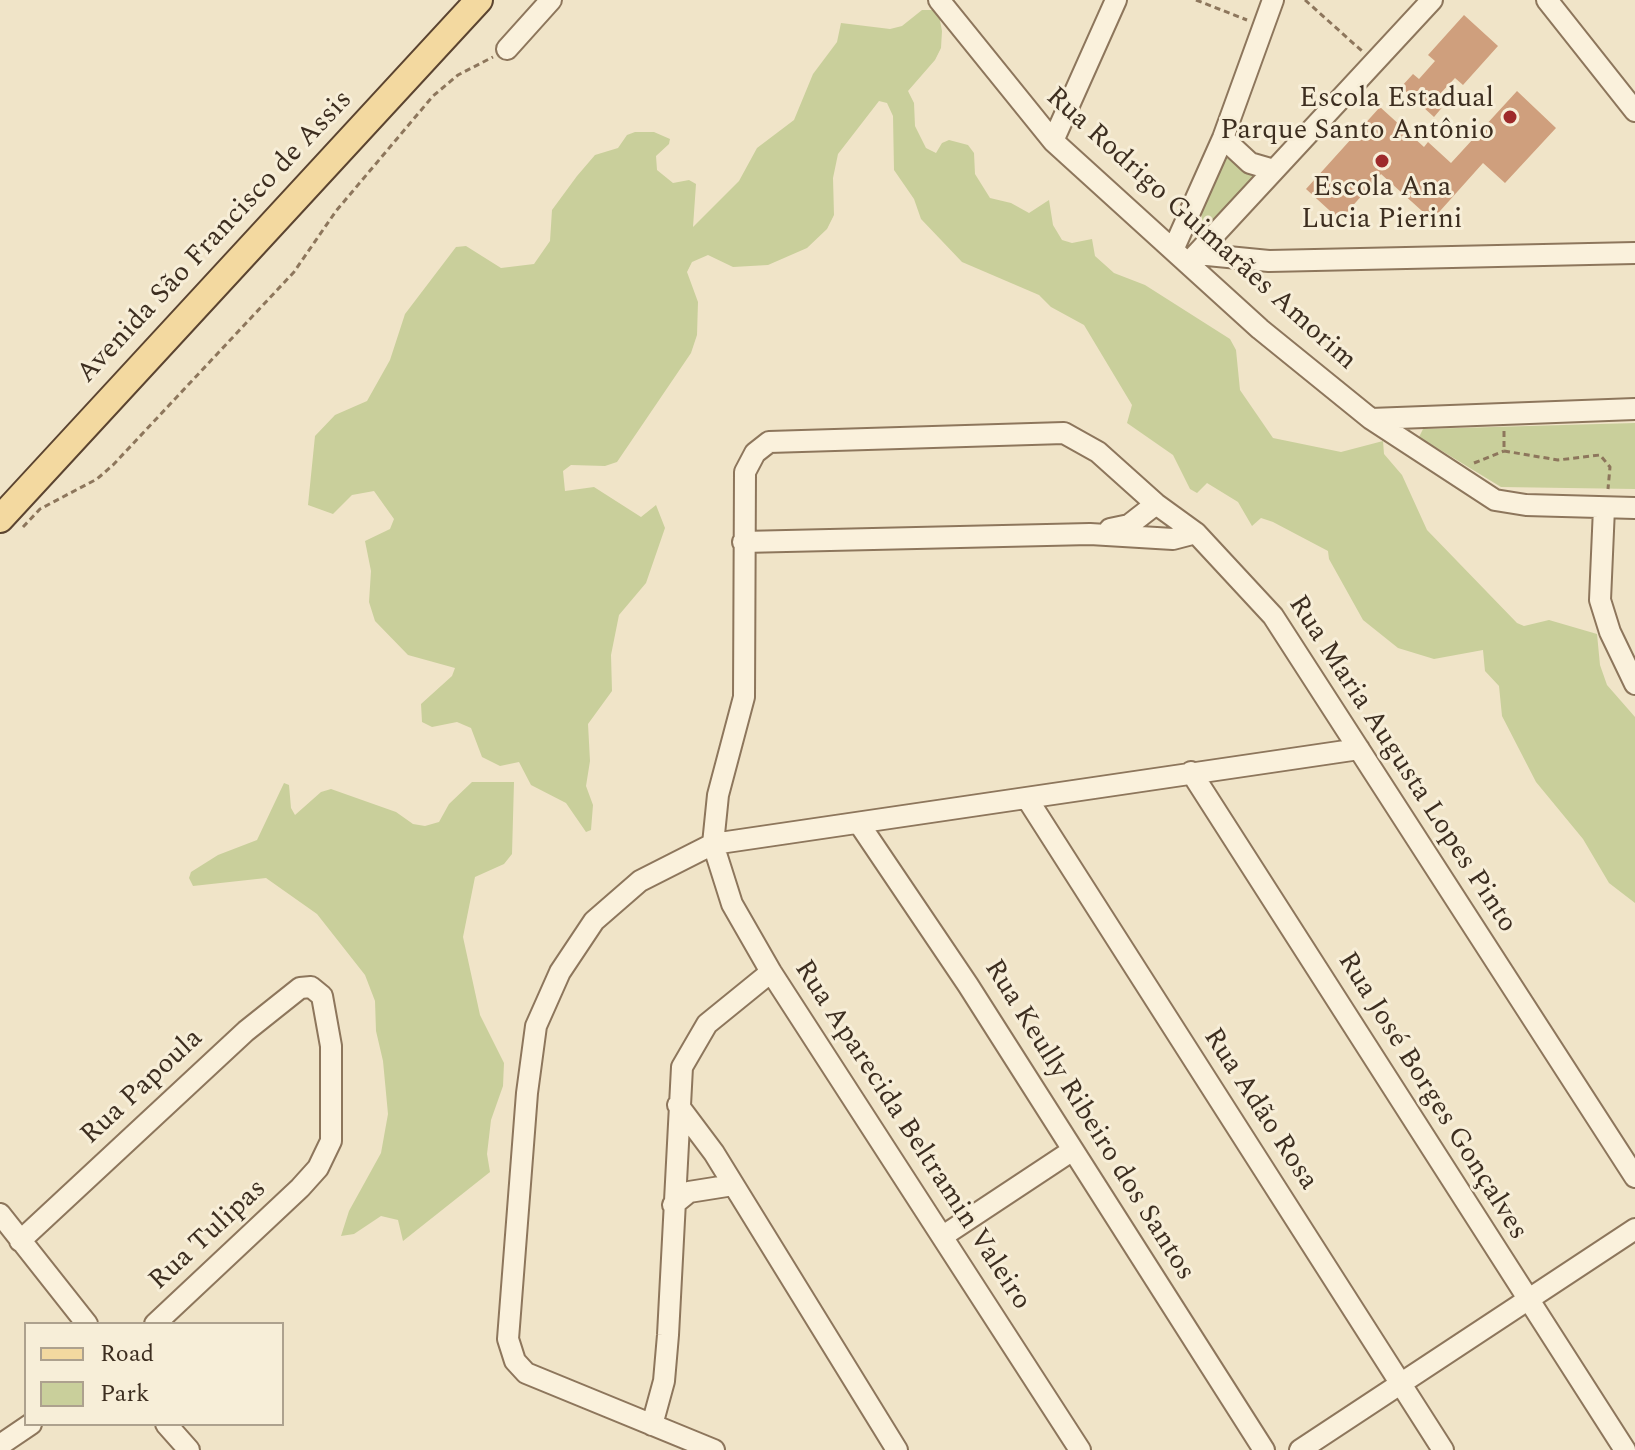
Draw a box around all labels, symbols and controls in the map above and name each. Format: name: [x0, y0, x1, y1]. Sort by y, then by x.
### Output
street label: Rua Rodrigo Guimarães Amorim: [1038, 81, 1362, 379]
street label: Avenida São Francisco de Assis: [71, 84, 361, 392]
place label: Escola Estadual Parque Santo Antônio: [1220, 84, 1494, 150]
marker: Escola Estadual Parque Santo Antônio: [1501, 108, 1519, 126]
marker: Escola Ana Lucia Pierini: [1373, 152, 1391, 170]
place label: Escola Ana Lucia Pierini: [1301, 173, 1463, 239]
street label: Rua Maria Augusta Lopes Pinto: [1279, 590, 1523, 940]
street label: Rua José Borges Gonçalves: [1329, 947, 1533, 1247]
street label: Rua Keully Ribeiro dos Santos: [975, 954, 1201, 1288]
street label: Rua Aparecida Beltramin Valeiro: [785, 955, 1037, 1317]
street label: Rua Papoula: [75, 1023, 211, 1153]
street label: Rua Adão Rosa: [1194, 1023, 1324, 1197]
street label: Rua Tulipas: [143, 1173, 275, 1299]
legend: [24, 1322, 284, 1426]
text: Road: [100, 1336, 154, 1372]
text: Park: [100, 1376, 150, 1412]

